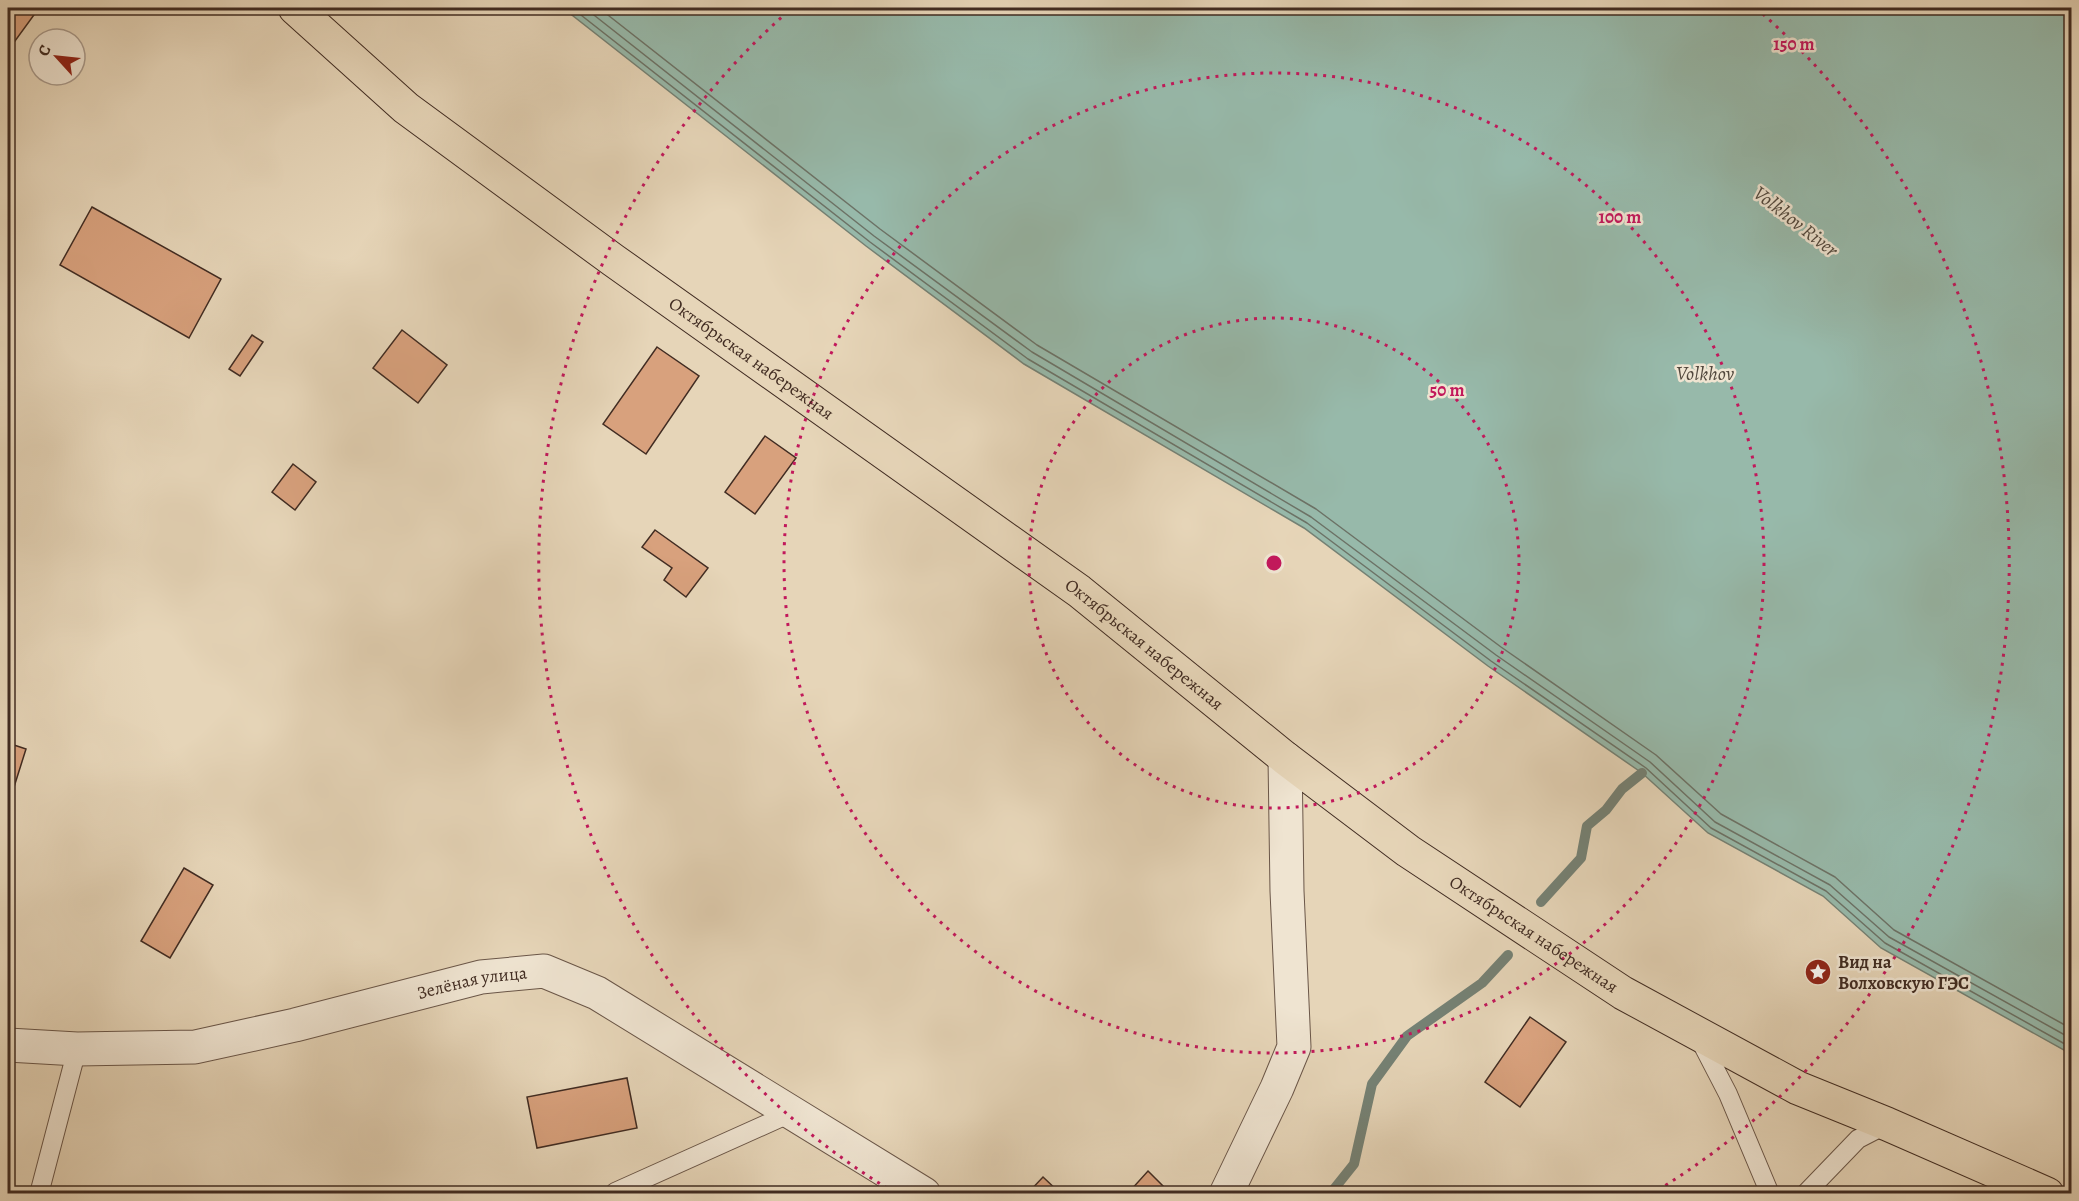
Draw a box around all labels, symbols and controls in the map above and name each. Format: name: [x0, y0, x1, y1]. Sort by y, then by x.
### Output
north arrow: [27, 27, 87, 87]
text: 150 m: [1773, 32, 1815, 56]
text: С: [32, 41, 57, 60]
water label: Volkhov River: [1748, 180, 1844, 264]
text: 100 m: [1599, 205, 1641, 229]
street label: Октябрьская набережная: [664, 291, 839, 425]
water label: Volkhov: [1676, 360, 1735, 387]
text: 50 m: [1430, 378, 1464, 402]
centre of rings: [1264, 553, 1284, 573]
street label: Октябрьская набережная: [1060, 573, 1229, 716]
street label: Октябрьская набережная: [1445, 870, 1623, 999]
place label: Вид на Волховскую ГЭС: [1838, 950, 1969, 995]
place icon: Вид на Волховскую ГЭС: [1803, 957, 1833, 987]
street label: Зелёная улица: [415, 961, 529, 1005]

